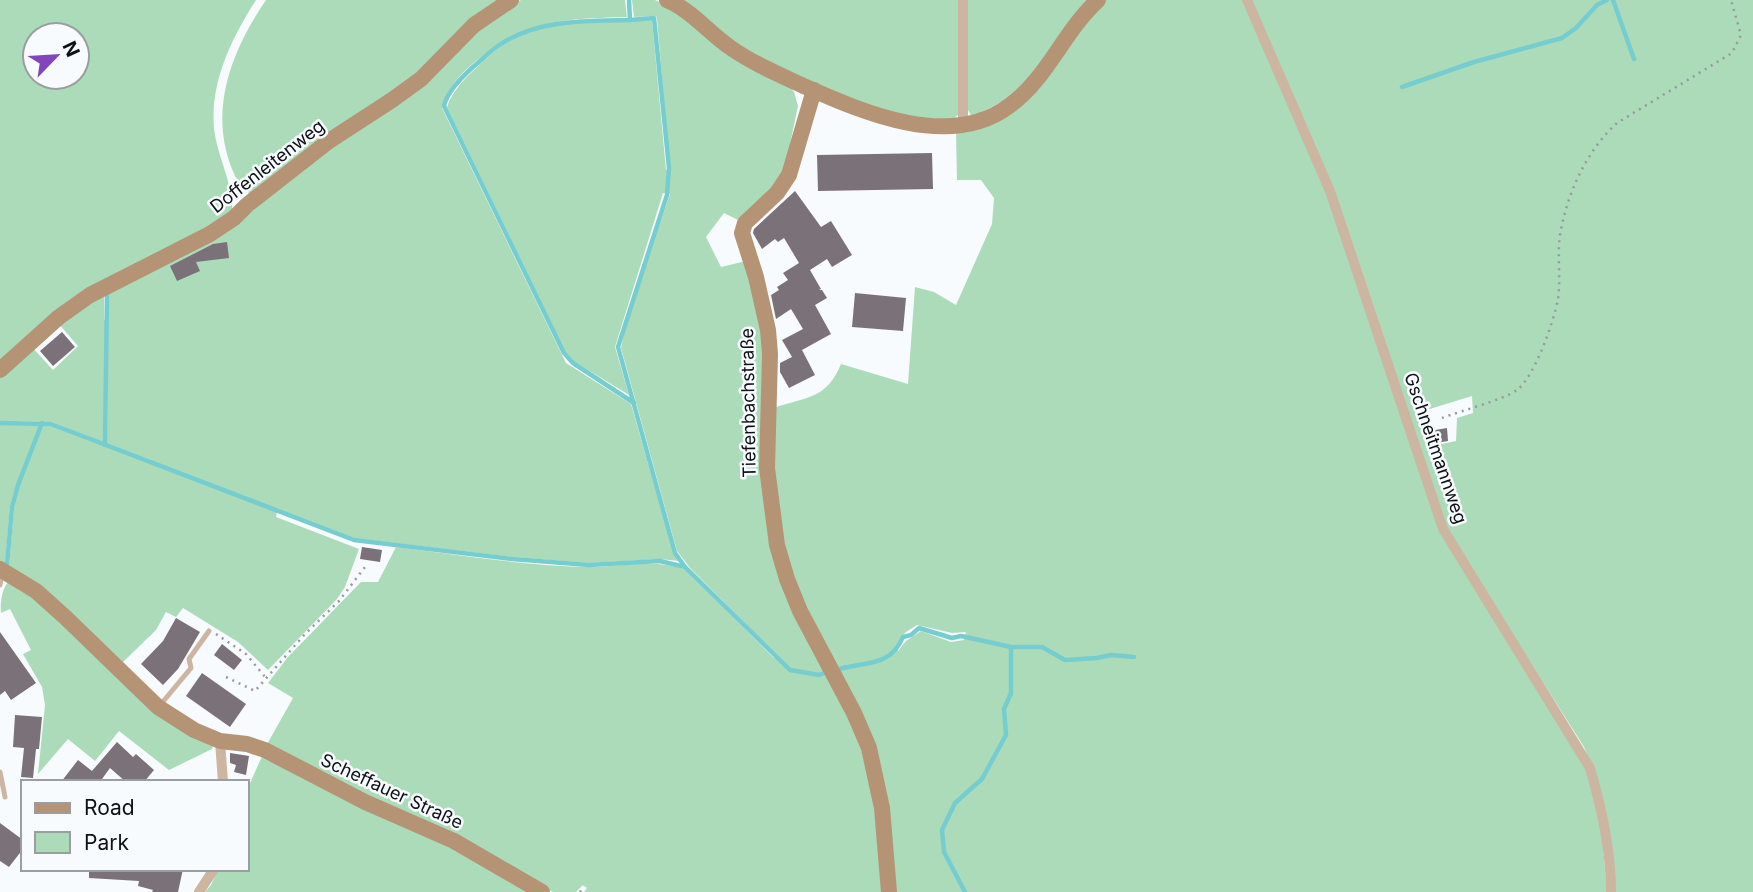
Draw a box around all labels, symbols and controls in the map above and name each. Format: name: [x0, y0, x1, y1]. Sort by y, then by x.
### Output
north arrow: [21, 21, 91, 91]
text: N: [57, 38, 84, 60]
street label: Doffenleitenweg: [206, 115, 328, 217]
street label: Tiefenbachstraße: [736, 328, 760, 478]
street label: Gschneitmannweg: [1400, 370, 1472, 526]
street label: Scheffauer Straße: [318, 749, 466, 833]
legend: [21, 780, 248, 871]
text: Road: [84, 795, 135, 820]
text: Park: [84, 830, 129, 855]

